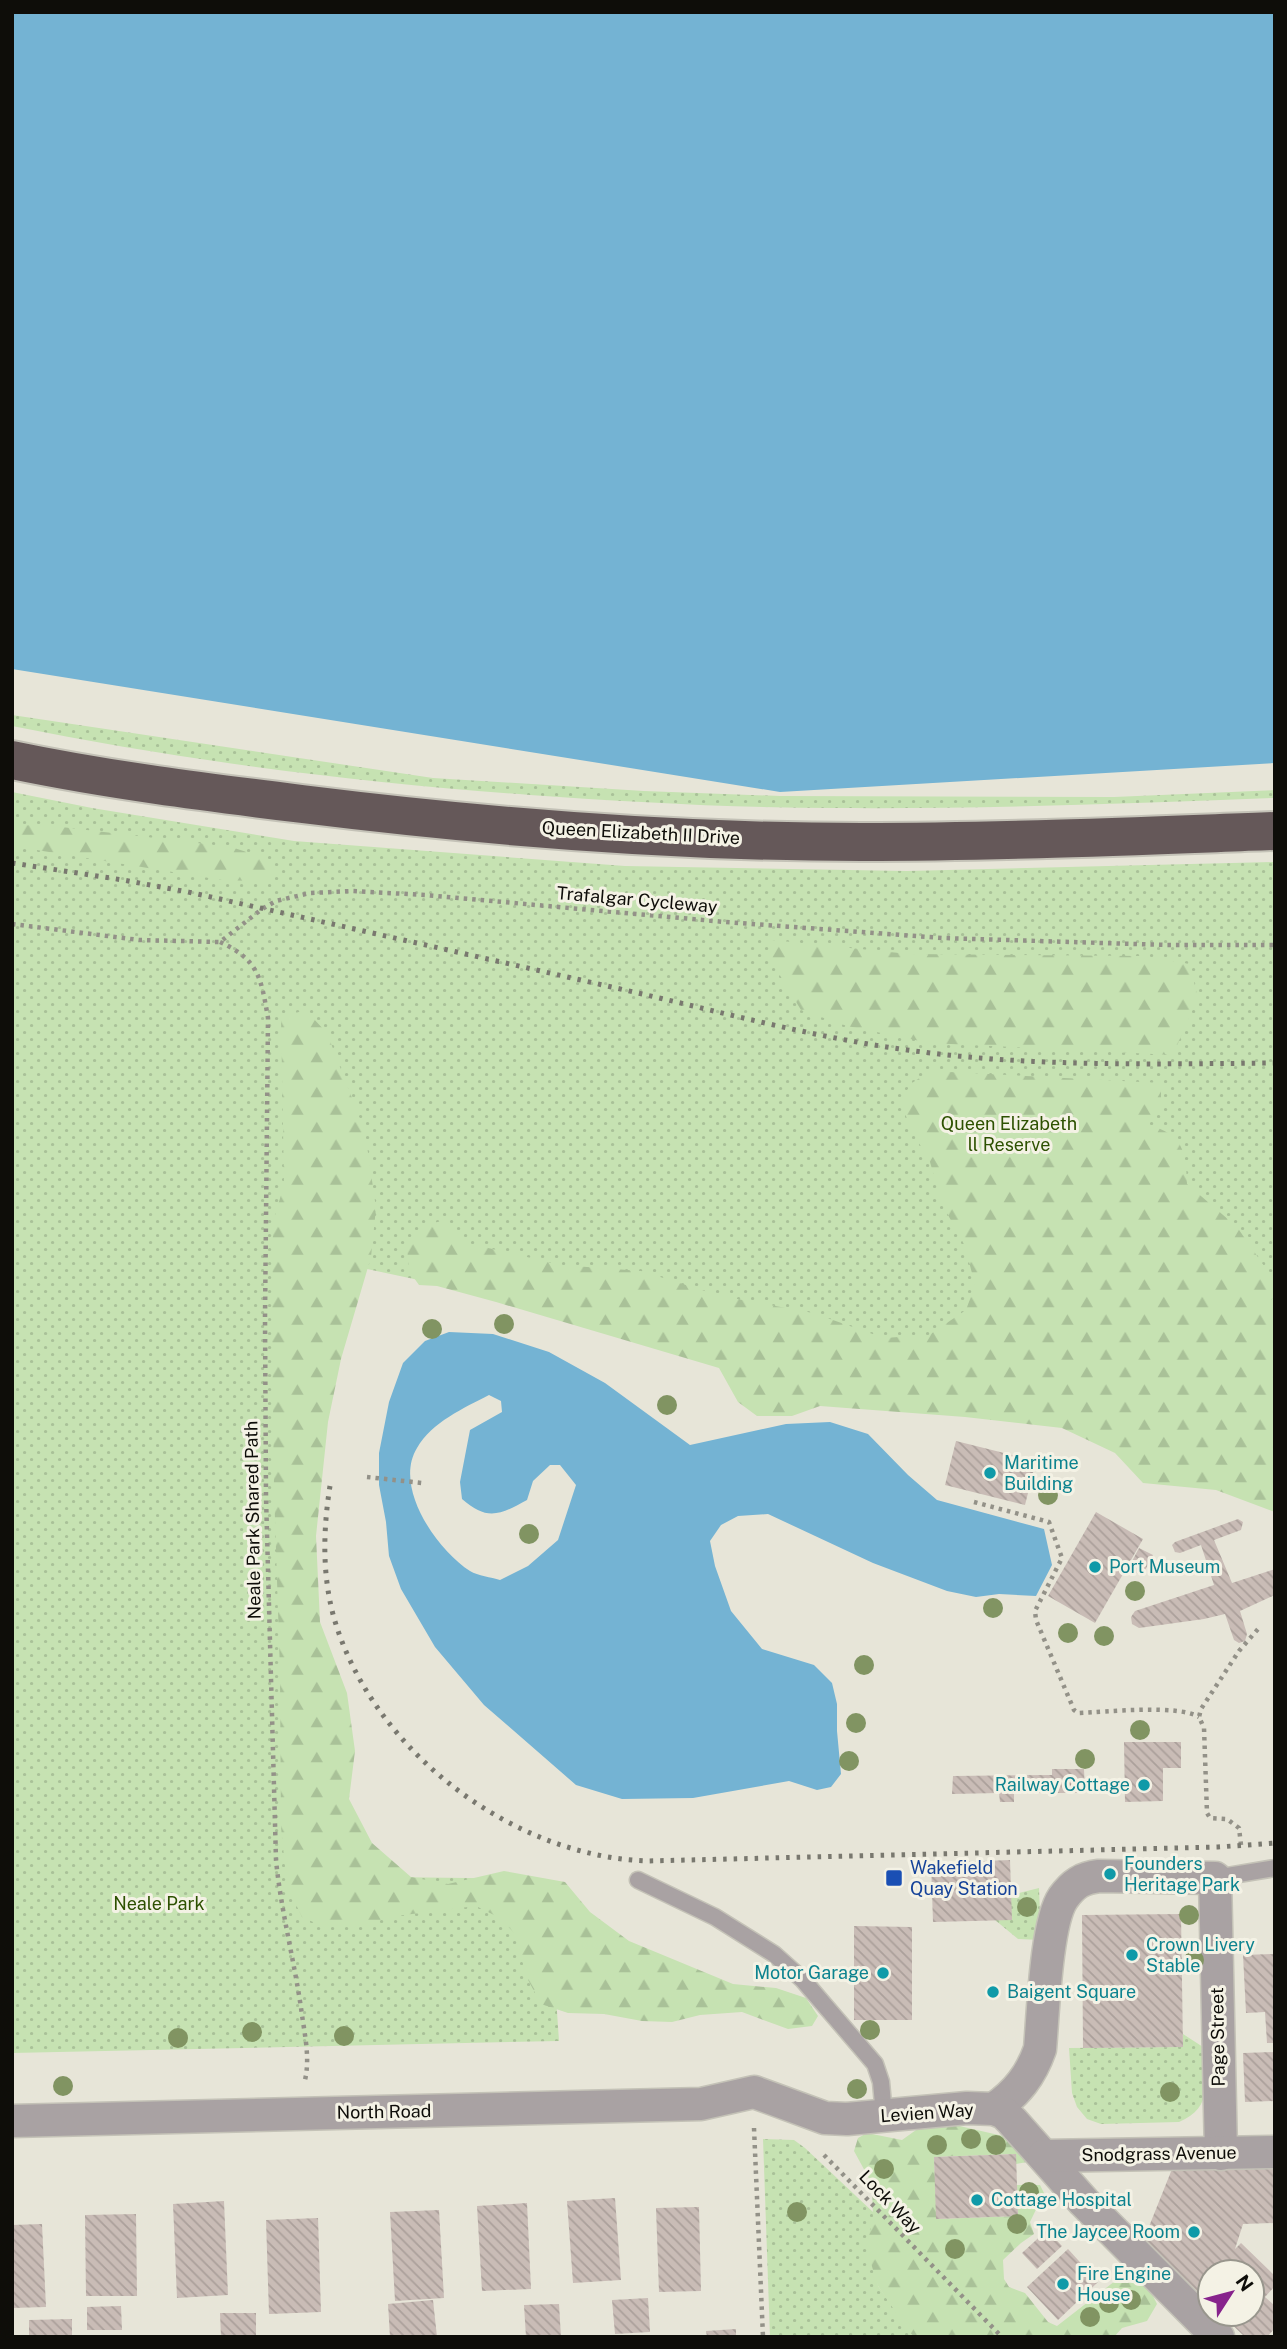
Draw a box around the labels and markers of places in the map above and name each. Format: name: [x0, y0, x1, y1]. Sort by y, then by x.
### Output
place label: Maritime Building: [1004, 1452, 1079, 1494]
marker: Maritime Building: [982, 1465, 998, 1481]
place label: Port Museum: [1109, 1556, 1220, 1577]
marker: Port Museum: [1087, 1559, 1103, 1575]
place label: Railway Cottage: [995, 1774, 1130, 1795]
marker: Railway Cottage: [1136, 1777, 1152, 1793]
place label: Founders Heritage Park: [1124, 1853, 1240, 1895]
place label: Wakefield Quay Station: [910, 1857, 1018, 1899]
marker: Founders Heritage Park: [1102, 1866, 1118, 1882]
marker: Wakefield Quay Station: [884, 1868, 904, 1888]
place label: Crown Livery Stable: [1146, 1934, 1255, 1976]
marker: Crown Livery Stable: [1124, 1947, 1140, 1963]
place label: Motor Garage: [754, 1962, 869, 1983]
marker: Motor Garage: [875, 1965, 891, 1981]
place label: Baigent Square: [1007, 1981, 1136, 2002]
marker: Baigent Square: [985, 1984, 1001, 2000]
place label: Cottage Hospital: [991, 2189, 1132, 2210]
marker: Cottage Hospital: [969, 2192, 985, 2208]
place label: The Jaycee Room: [1036, 2221, 1180, 2242]
marker: The Jaycee Room: [1186, 2224, 1202, 2240]
place label: Fire Engine House: [1077, 2263, 1171, 2305]
marker: Fire Engine House: [1055, 2276, 1071, 2292]

